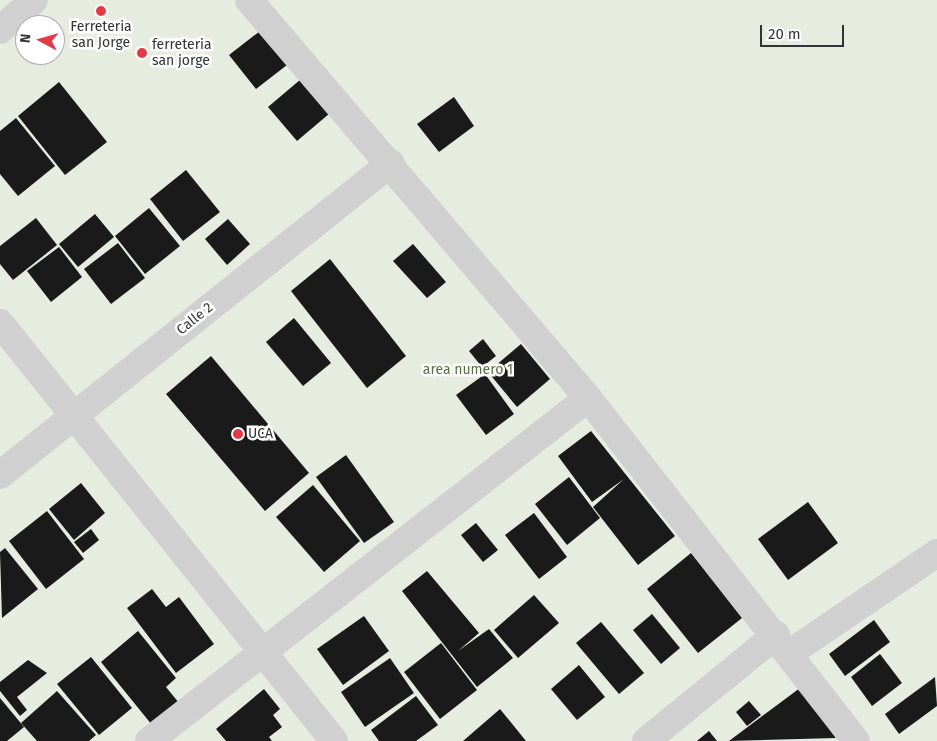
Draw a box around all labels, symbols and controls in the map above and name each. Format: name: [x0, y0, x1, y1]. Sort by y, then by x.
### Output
marker: Ferreteria san Jorge: [95, 5, 107, 17]
north arrow: [15, 15, 65, 65]
scale bar: [762, 15, 846, 47]
place label: Ferreteria san Jorge: [70, 19, 132, 52]
text: 20 m: [768, 25, 801, 43]
text: N: [17, 33, 35, 44]
place label: ferreteria san jorge: [152, 37, 212, 70]
marker: ferreteria san jorge: [136, 47, 148, 59]
street label: Calle 2: [174, 299, 216, 339]
park label: area numero 1: [423, 362, 513, 378]
place label: UCA: [248, 426, 273, 442]
marker: UCA: [232, 428, 244, 440]

